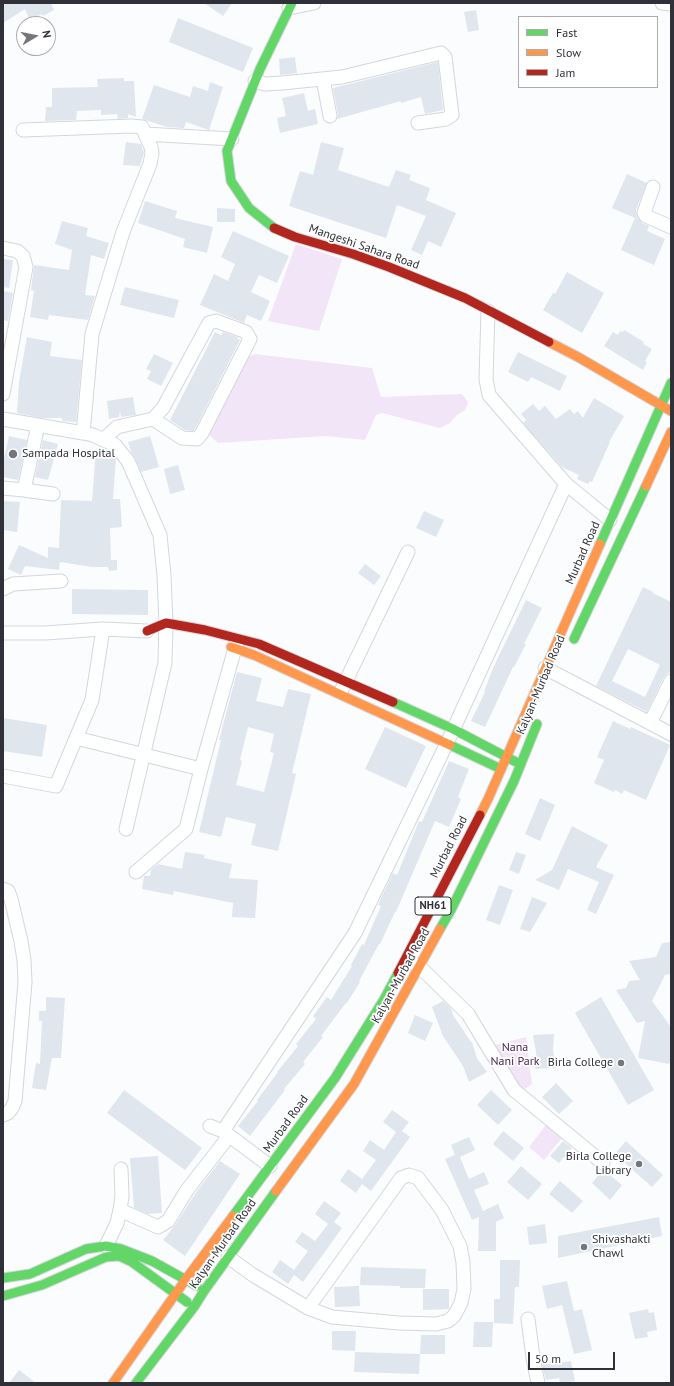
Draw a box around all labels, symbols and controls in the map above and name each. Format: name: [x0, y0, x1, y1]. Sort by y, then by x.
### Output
north arrow: [16, 16, 56, 56]
legend: [518, 16, 658, 88]
text: Fast: [556, 25, 577, 40]
text: N: [39, 29, 54, 39]
text: Slow: [556, 45, 581, 60]
text: Jam: [556, 65, 575, 80]
street label: Mangeshi Sahara Road: [307, 221, 421, 273]
place label: Sampada Hospital: [22, 447, 115, 461]
marker: Sampada Hospital: [7, 448, 19, 460]
street label: Murbad Road: [563, 519, 603, 587]
street label: Kalyan-Murbad Road: [514, 633, 568, 737]
street label: Murbad Road: [427, 814, 471, 880]
road number: NH61: [415, 897, 451, 915]
street label: Kalyan-Murbad Road: [369, 926, 433, 1026]
park label: Nana Nani Park: [490, 1041, 540, 1069]
place label: Birla College: [548, 1056, 613, 1070]
marker: Birla College: [616, 1058, 626, 1068]
street label: Murbad Road: [260, 1092, 312, 1156]
place label: Birla College Library: [566, 1150, 631, 1178]
marker: Birla College Library: [634, 1159, 644, 1169]
street label: Kalyan-Murbad Road: [187, 1196, 259, 1292]
place label: Shivashakti Chawl: [592, 1233, 650, 1261]
marker: Shivashakti Chawl: [579, 1242, 589, 1252]
scale bar: [530, 1344, 617, 1370]
text: 50 m: [535, 1351, 561, 1366]

